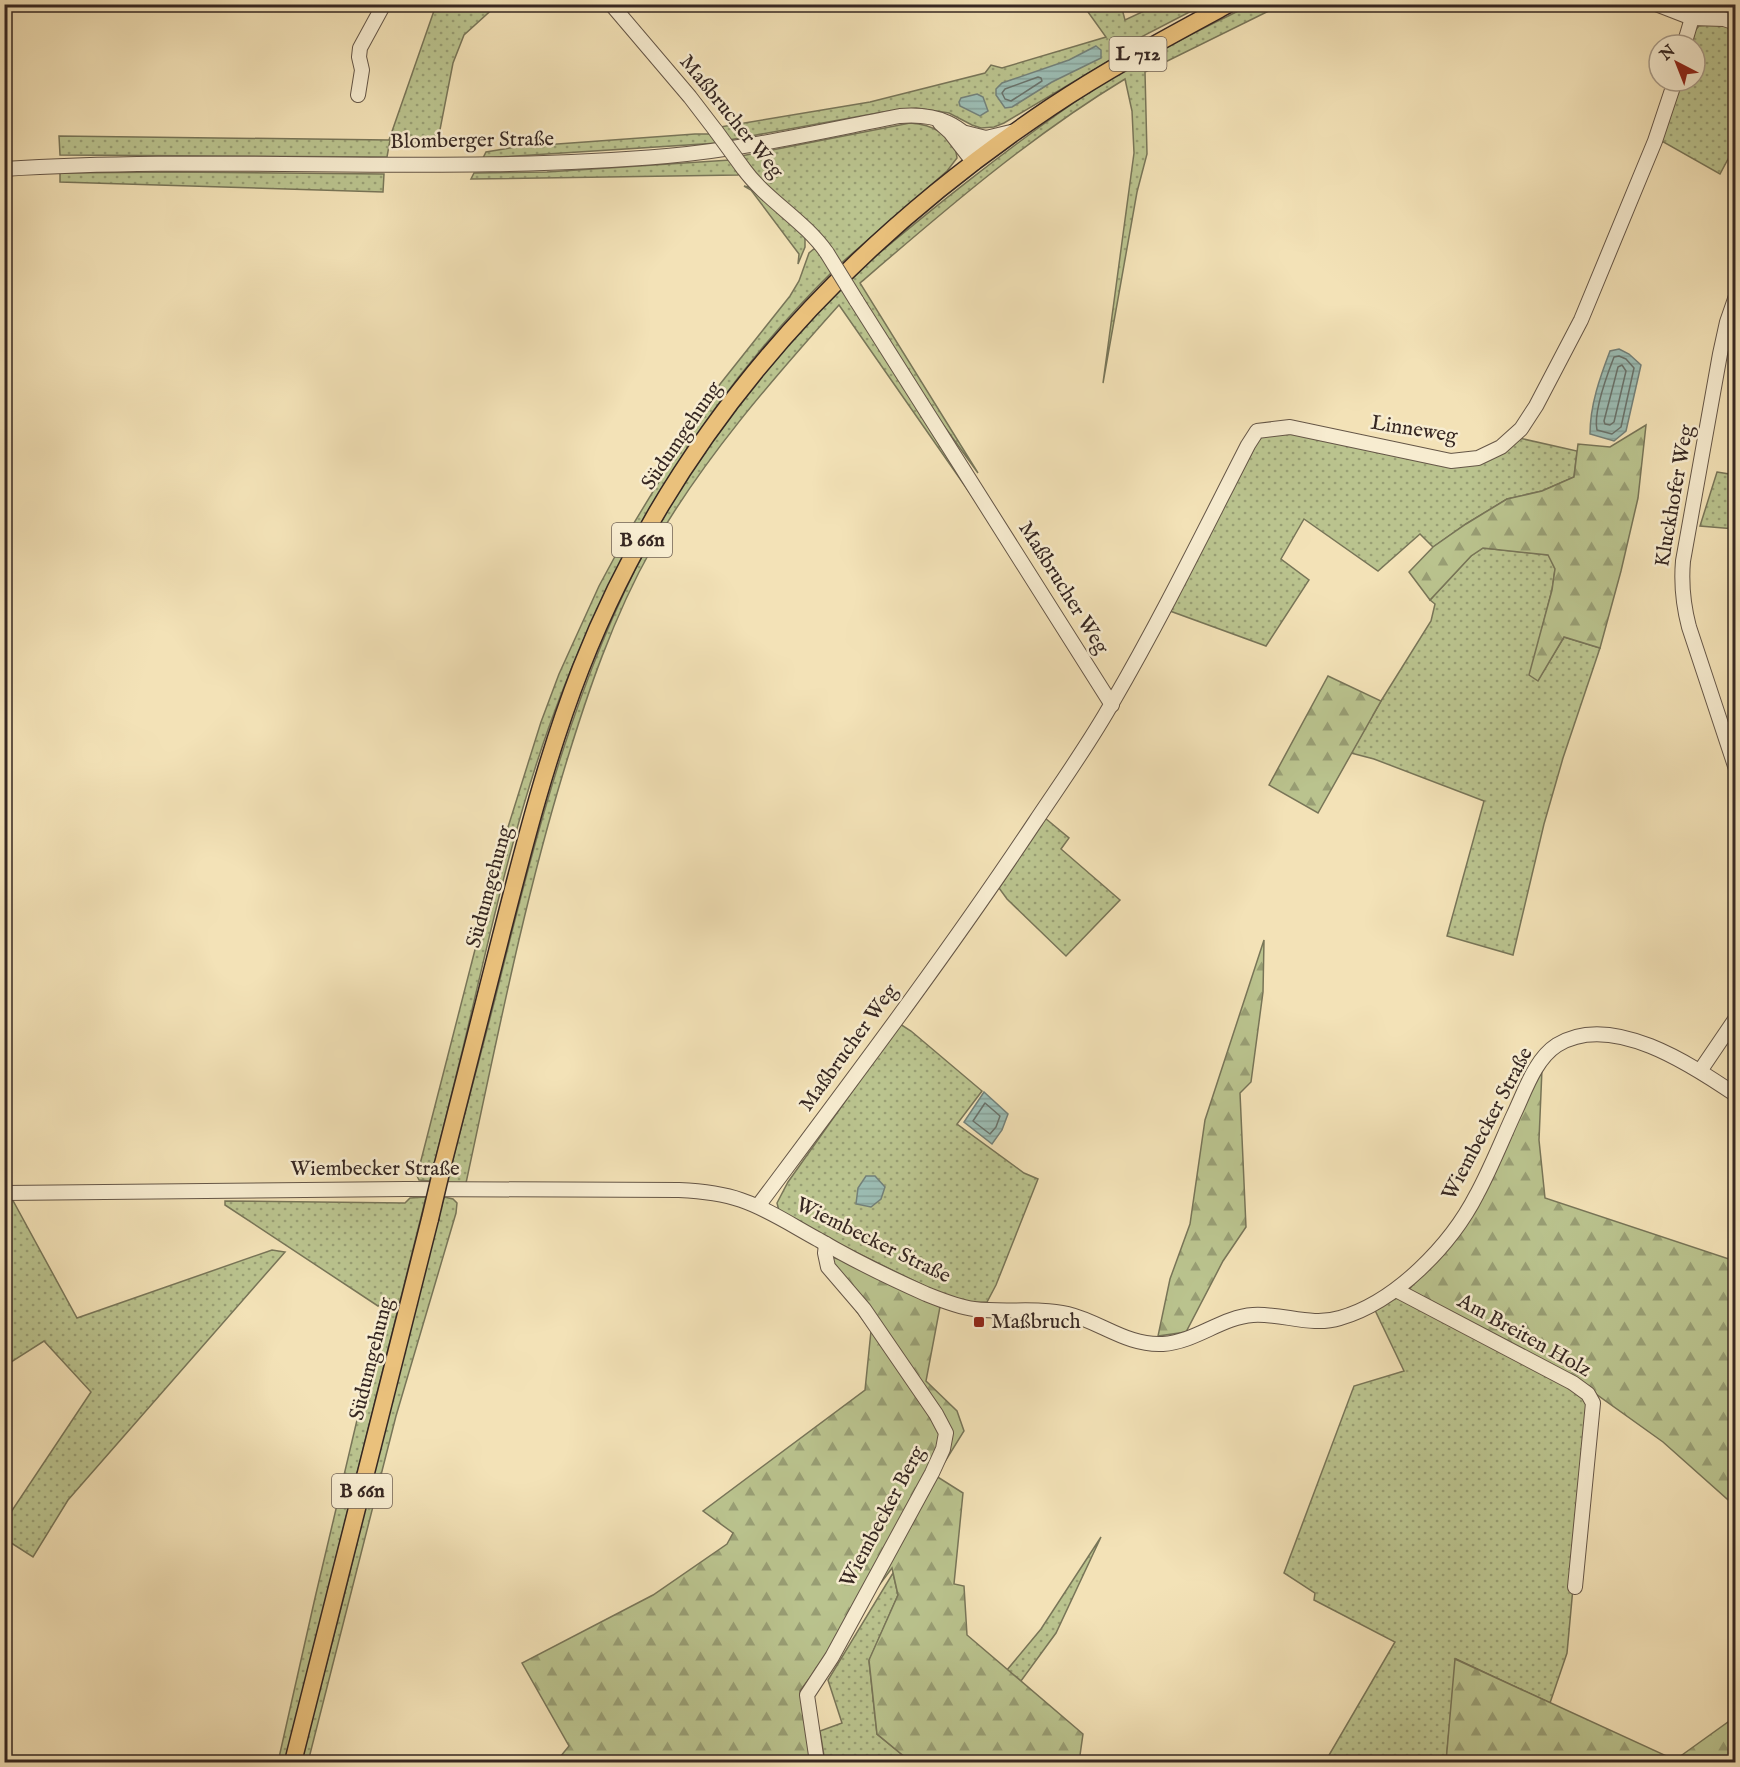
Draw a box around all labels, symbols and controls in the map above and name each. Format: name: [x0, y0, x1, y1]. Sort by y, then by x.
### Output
north arrow: [1647, 33, 1707, 93]
road number: L 712: [1110, 37, 1166, 71]
text: N: [1656, 41, 1680, 66]
street label: Maßbrucher Weg: [673, 50, 790, 185]
street label: Blomberger Straße: [390, 126, 555, 156]
street label: Südumgehung: [636, 376, 729, 496]
street label: Linneweg: [1369, 410, 1460, 450]
street label: Kluckhofer Weg: [1649, 422, 1701, 569]
street label: Maßbrucher Weg: [1011, 517, 1115, 660]
road number: B 66n: [612, 523, 672, 557]
street label: Südumgehung: [461, 822, 519, 951]
street label: Maßbrucher Weg: [794, 978, 905, 1117]
street label: Wiembecker Straße: [1436, 1043, 1540, 1205]
street label: Wiembecker Straße: [290, 1156, 460, 1183]
street label: Wiembecker Straße: [791, 1192, 955, 1290]
street label: Am Breiten Holz: [1451, 1288, 1596, 1384]
street label: Südumgehung: [344, 1294, 400, 1423]
place label: Maßbruch: [991, 1309, 1081, 1336]
marker: Maßbruch: [972, 1315, 986, 1329]
street label: Wiembecker Berg: [834, 1441, 932, 1593]
road number: B 66n: [332, 1474, 392, 1508]

